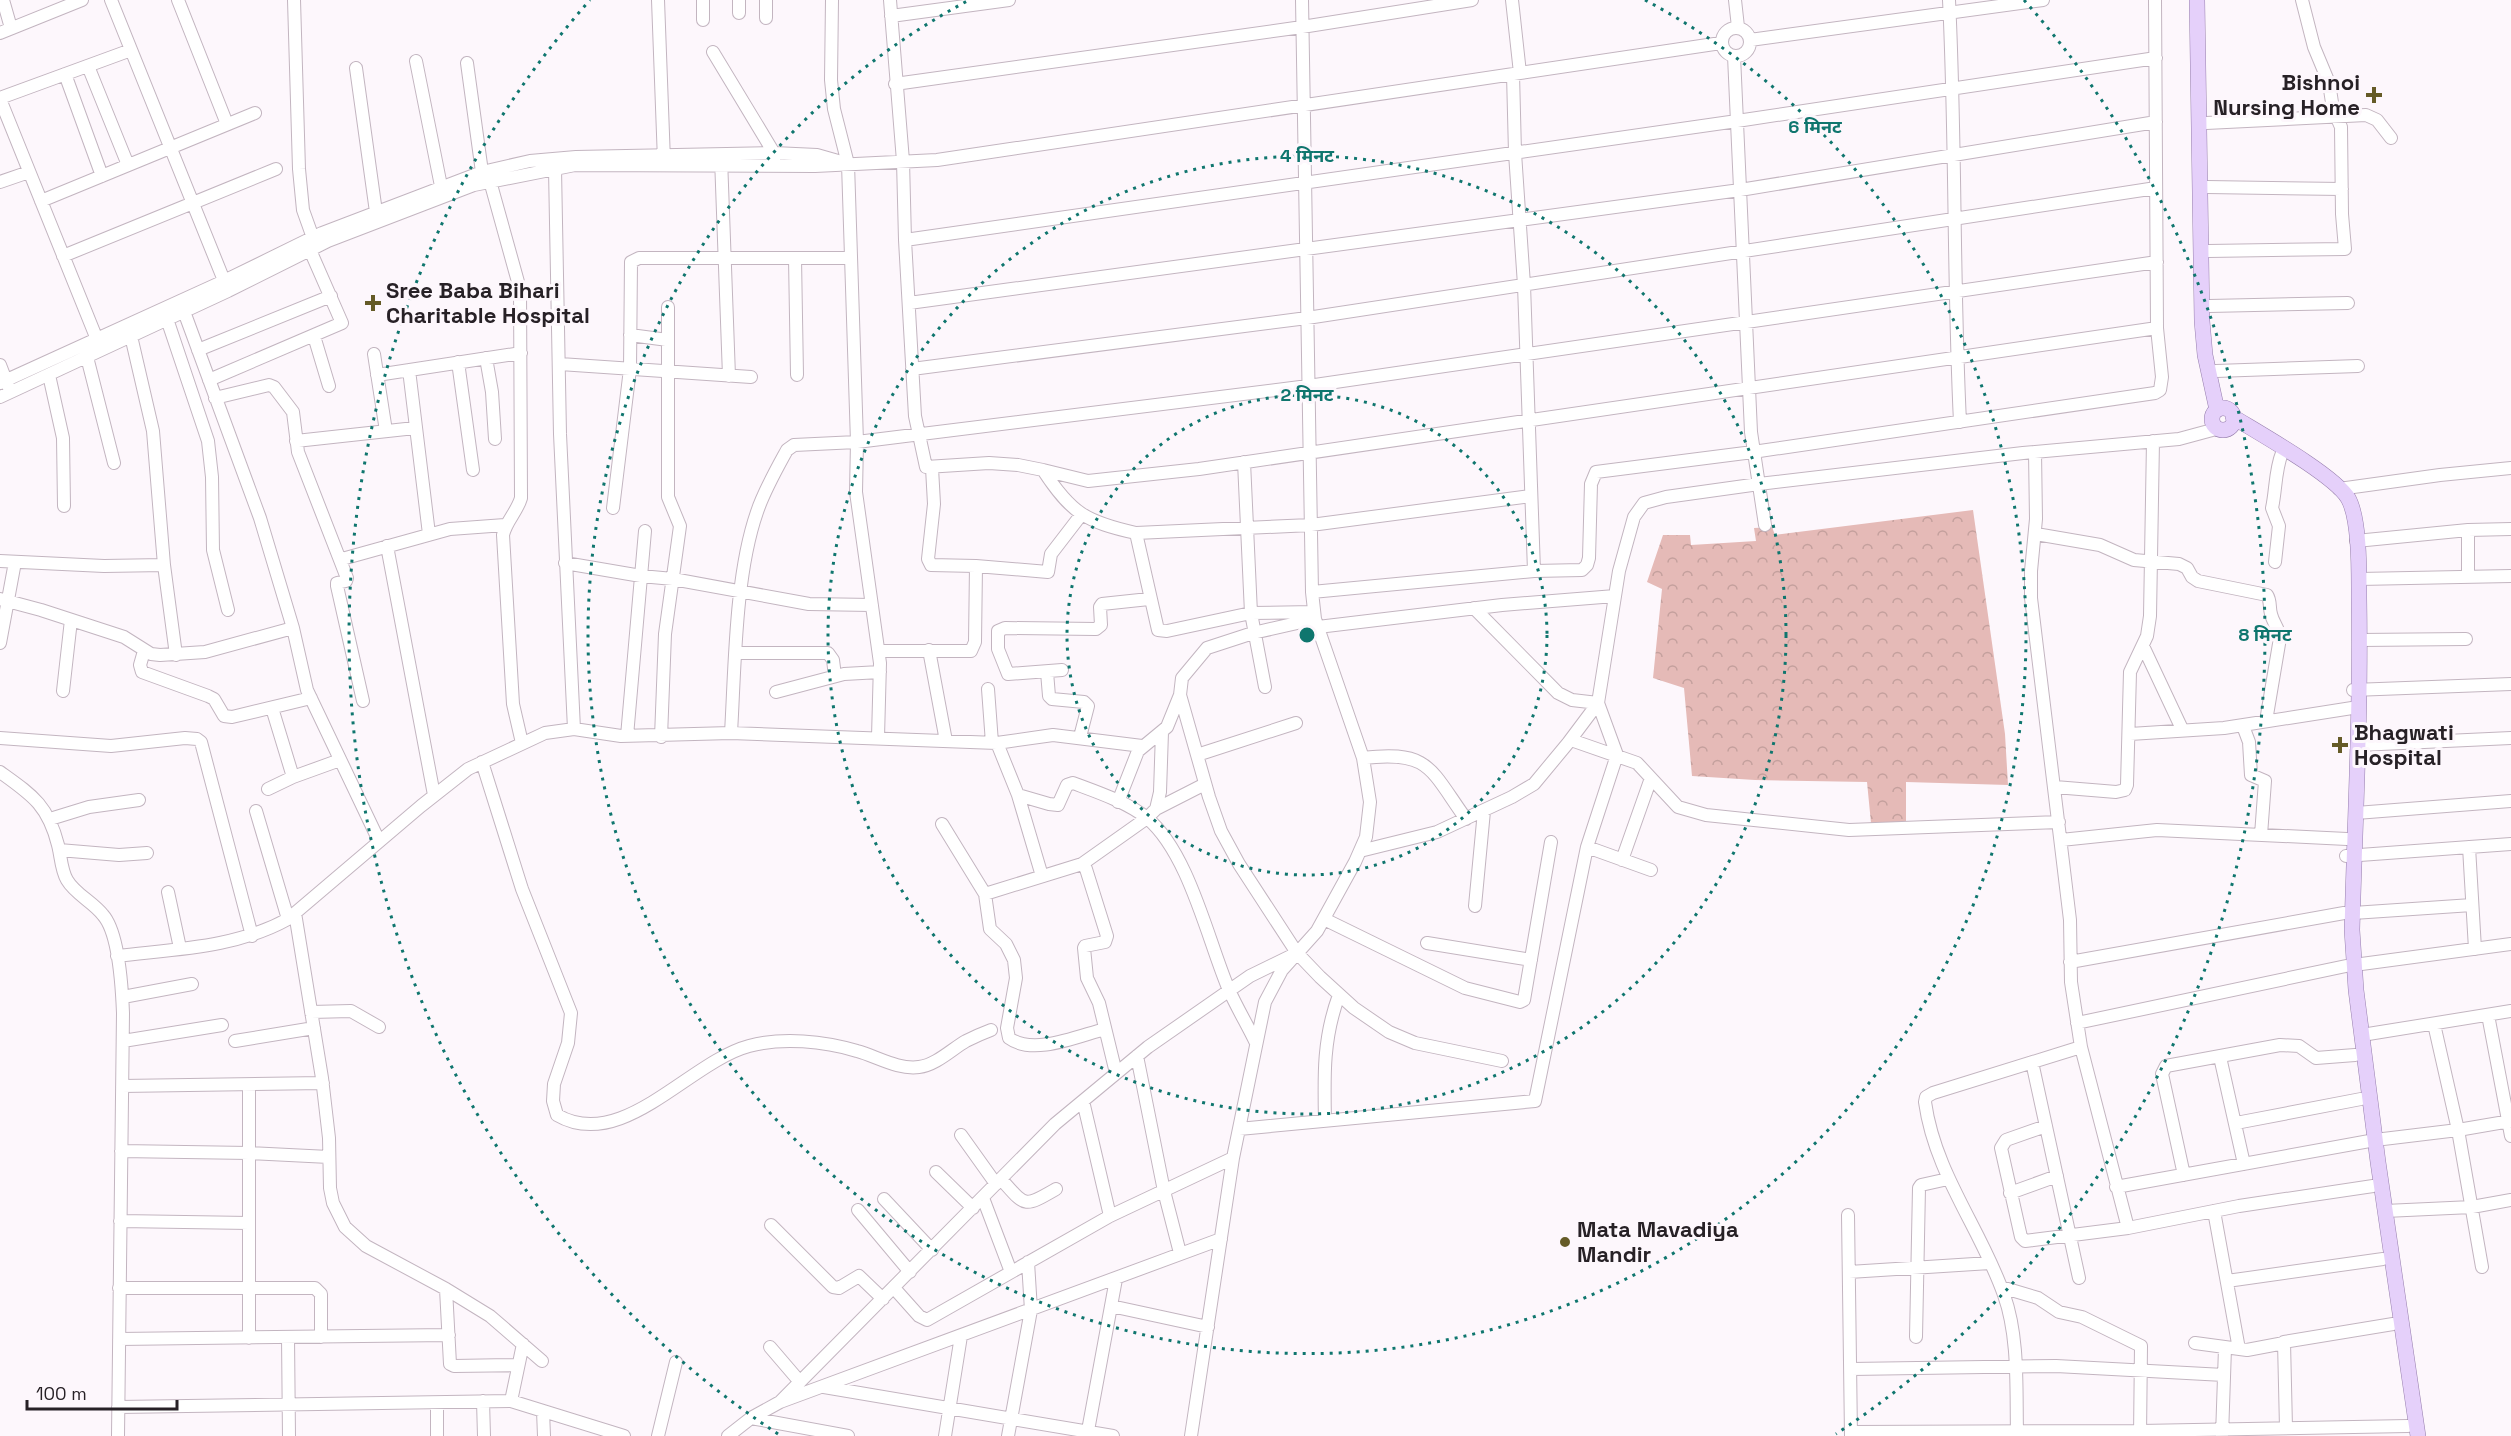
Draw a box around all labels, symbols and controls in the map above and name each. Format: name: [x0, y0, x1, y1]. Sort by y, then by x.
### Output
place label: Bishnoi Nursing Home: [2213, 68, 2360, 121]
marker: Bishnoi Nursing Home: [2365, 86, 2383, 104]
text: 6 मिनट: [1788, 115, 1842, 138]
text: 4 मिनट: [1280, 144, 1334, 167]
place label: Sree Baba Bihari Charitable Hospital: [386, 276, 590, 329]
marker: Sree Baba Bihari Charitable Hospital: [364, 294, 382, 312]
text: 2 मिनट: [1280, 383, 1334, 406]
text: 8 मिनट: [2238, 623, 2292, 646]
centre of rings: [1297, 625, 1317, 645]
place label: Bhagwati Hospital: [2354, 718, 2454, 771]
marker: Bhagwati Hospital: [2331, 736, 2349, 754]
place label: Mata Mavadiya Mandir: [1577, 1215, 1739, 1268]
marker: Mata Mavadiya Mandir: [1558, 1235, 1572, 1249]
scale bar: [27, 1373, 177, 1411]
text: 100 m: [36, 1382, 87, 1405]

